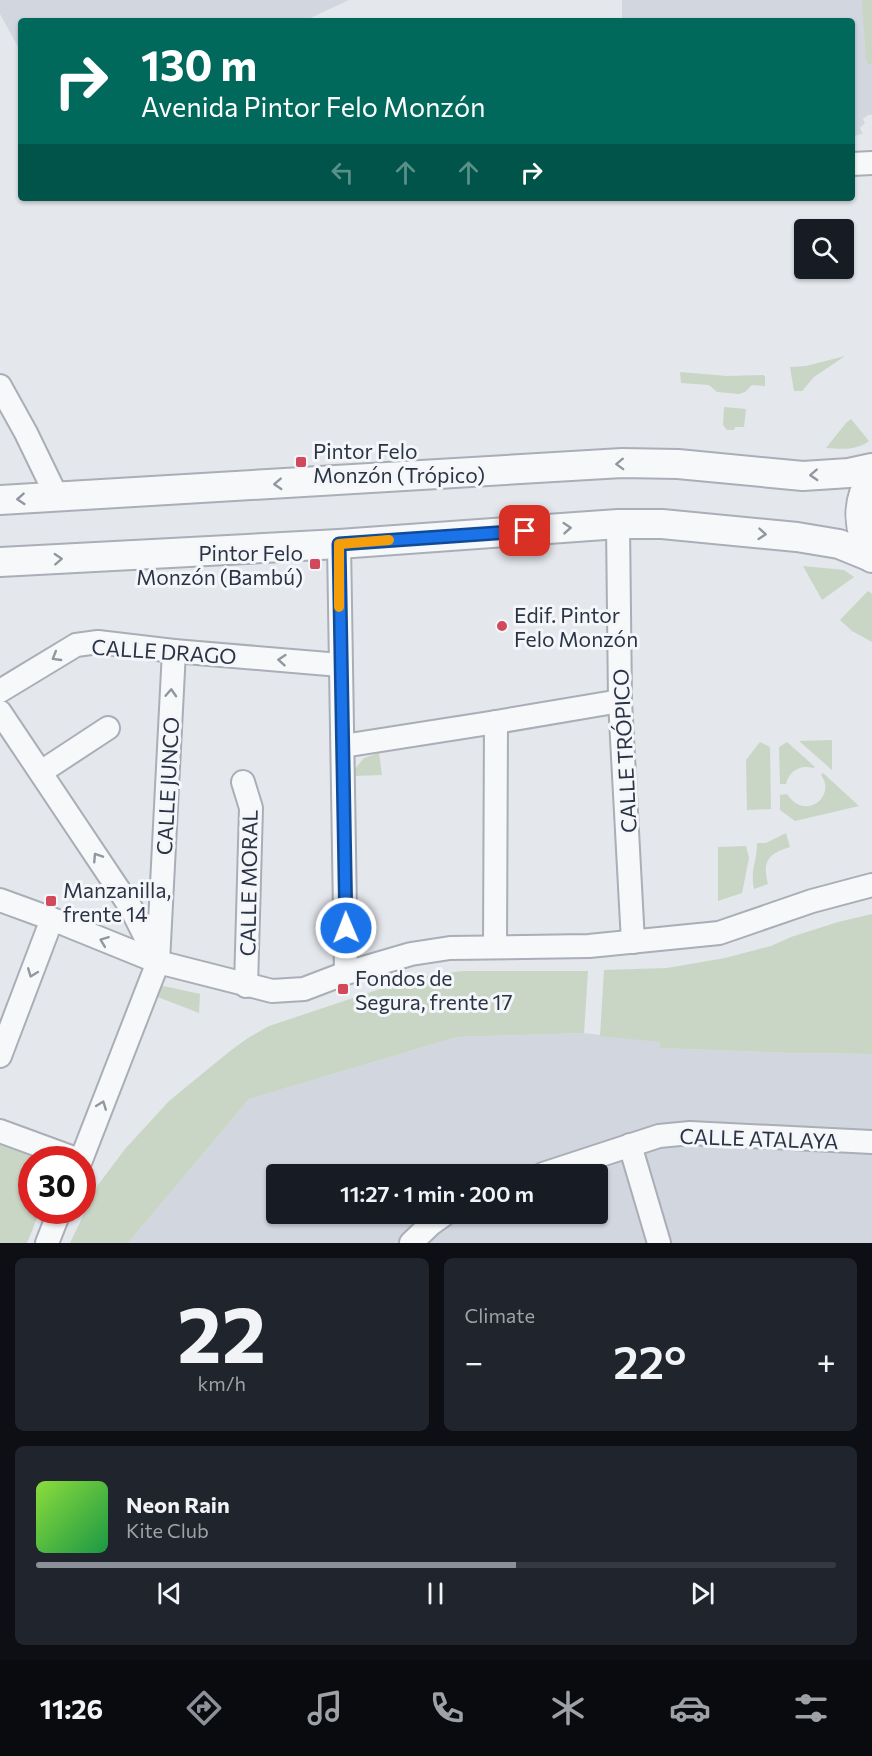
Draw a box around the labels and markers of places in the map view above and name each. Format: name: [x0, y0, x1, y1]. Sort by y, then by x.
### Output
place label: Pintor Felo Monzón (Trópico): [313, 438, 485, 487]
marker: Pintor Felo Monzón (Trópico): [294, 455, 308, 469]
pin: [499, 505, 550, 556]
place label: Pintor Felo Monzón (Bambú): [136, 540, 303, 589]
marker: Pintor Felo Monzón (Bambú): [308, 557, 322, 571]
place label: Edif. Pintor Felo Monzón: [514, 602, 638, 651]
marker: Edif. Pintor Felo Monzón: [495, 619, 509, 633]
place label: Manzanilla, frente 14: [63, 877, 171, 926]
marker: Manzanilla, frente 14: [44, 894, 58, 908]
place label: Fondos de Segura, frente 17: [355, 965, 513, 1014]
marker: Fondos de Segura, frente 17: [336, 982, 350, 996]

